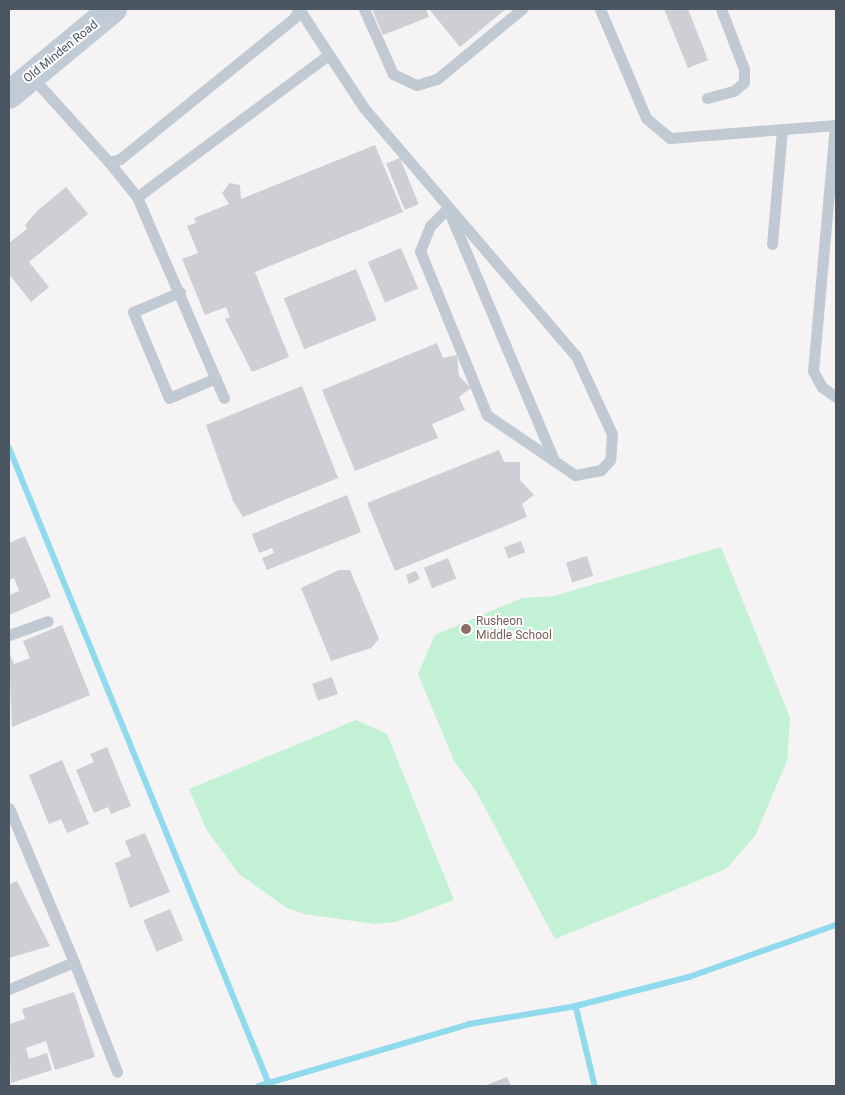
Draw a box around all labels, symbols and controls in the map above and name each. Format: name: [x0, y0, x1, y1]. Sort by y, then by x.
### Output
street label: Old Minden Road: [21, 18, 101, 86]
place label: Rusheon Middle School: [476, 615, 552, 643]
marker: Rusheon Middle School: [460, 623, 472, 635]

